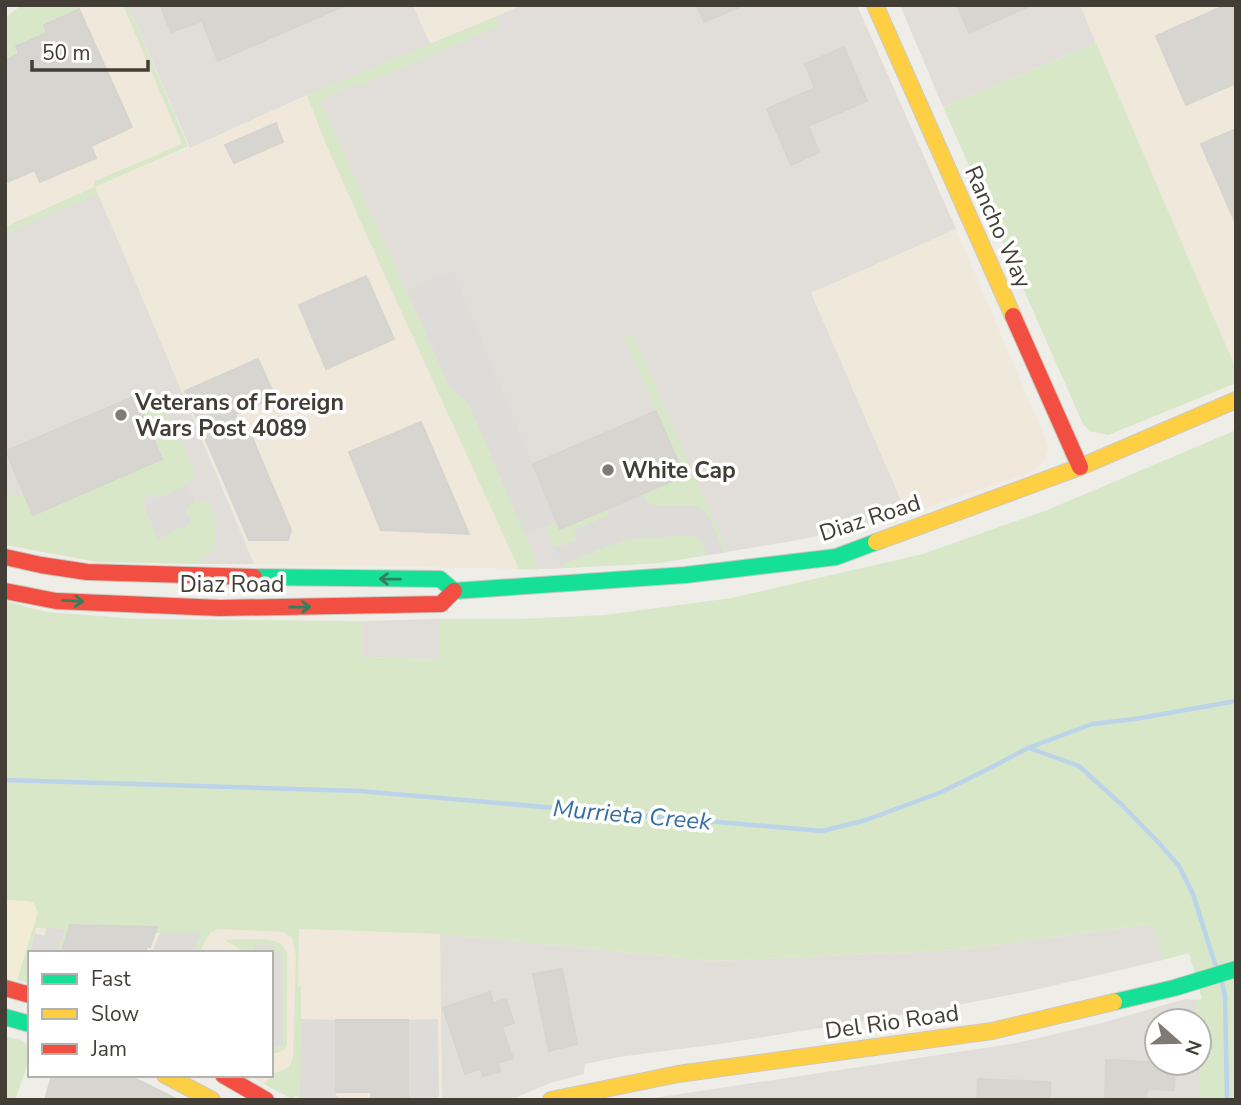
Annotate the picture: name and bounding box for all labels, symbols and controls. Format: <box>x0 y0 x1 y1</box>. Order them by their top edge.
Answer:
scale bar <box>32 28 147 72</box>
text: 50 m <box>42 39 91 67</box>
street label: Rancho Way <box>957 161 1039 293</box>
place label: Veterans of Foreign Wars Post 4089 <box>134 387 344 444</box>
marker: Veterans of Foreign Wars Post 4089 <box>113 407 129 423</box>
place label: White Cap <box>622 455 736 486</box>
marker: White Cap <box>600 462 616 478</box>
street label: Diaz Road <box>815 487 925 549</box>
street label: Diaz Road <box>180 569 284 600</box>
one-way arrow <box>379 572 402 586</box>
one-way arrow <box>61 595 84 608</box>
one-way arrow <box>288 600 311 614</box>
water label: Murrieta Creek <box>551 792 714 838</box>
legend <box>28 951 273 1077</box>
text: Fast <box>91 965 131 993</box>
street label: Del Rio Road <box>823 997 961 1047</box>
text: Slow <box>91 1000 140 1028</box>
north arrow <box>1143 1007 1213 1077</box>
text: Jam <box>90 1035 127 1063</box>
text: N <box>1178 1036 1208 1059</box>

